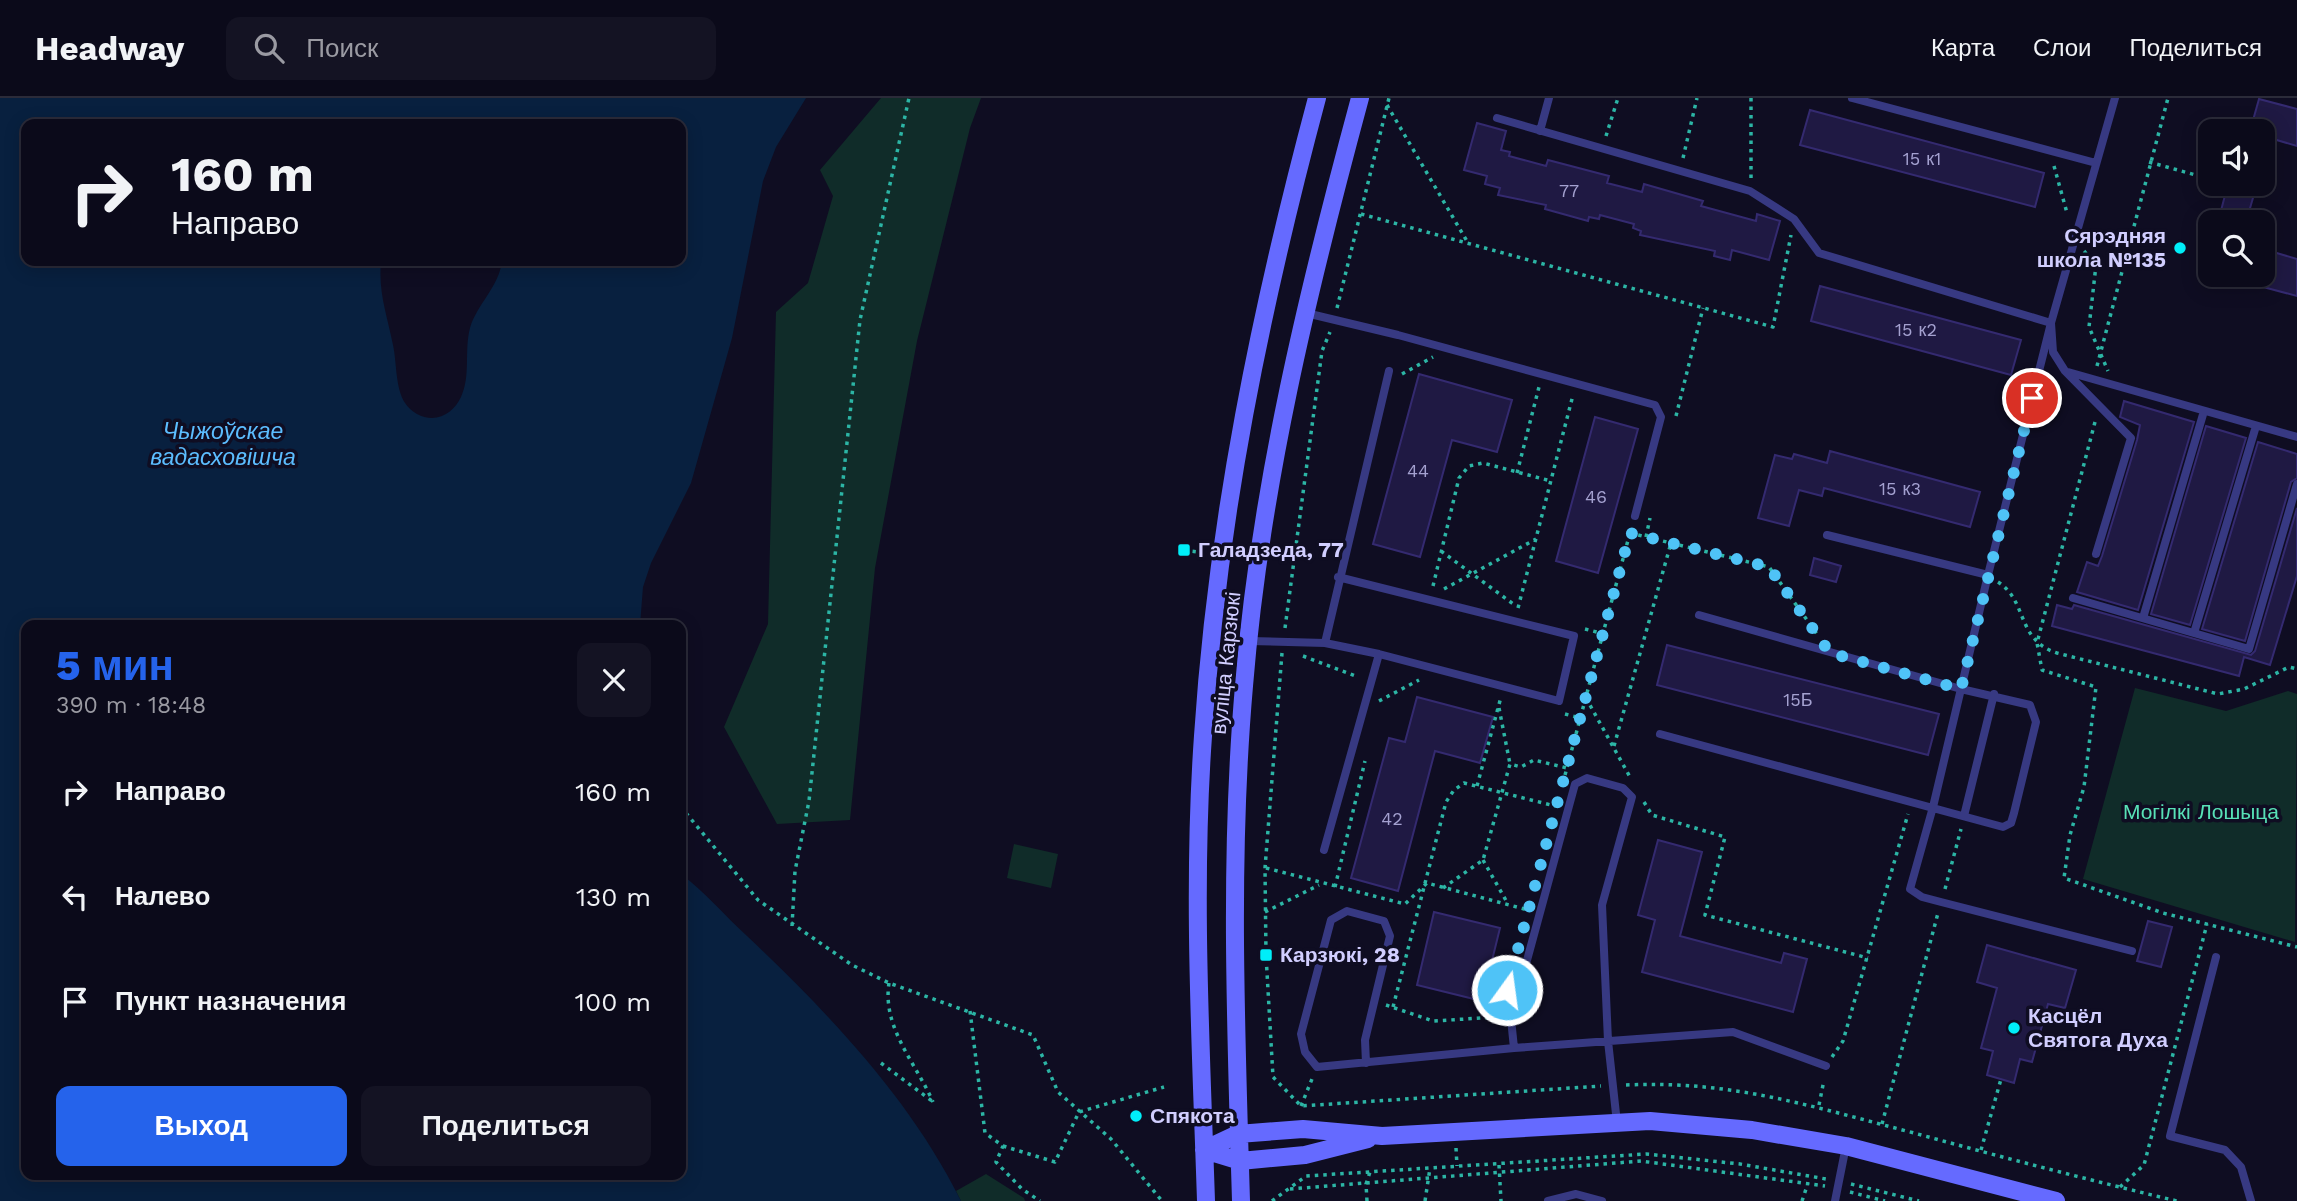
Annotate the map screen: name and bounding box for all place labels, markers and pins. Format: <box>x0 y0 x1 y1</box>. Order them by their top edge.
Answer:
place label: Сярэдняя школа №135 <box>2037 223 2166 272</box>
marker: Сярэдняя школа №135 <box>2172 240 2188 256</box>
pin <box>2002 368 2062 428</box>
place label: Галадзеда, 77 <box>1198 537 1344 562</box>
marker: Галадзеда, 77 <box>1176 542 1192 558</box>
place label: Карзюкі, 28 <box>1280 942 1400 967</box>
marker: Карзюкі, 28 <box>1258 947 1274 963</box>
place label: Касцёл Святога Духа <box>2028 1003 2168 1052</box>
marker: Касцёл Святога Духа <box>2006 1020 2022 1036</box>
place label: Спякота <box>1150 1103 1235 1128</box>
marker: Спякота <box>1128 1108 1144 1124</box>

